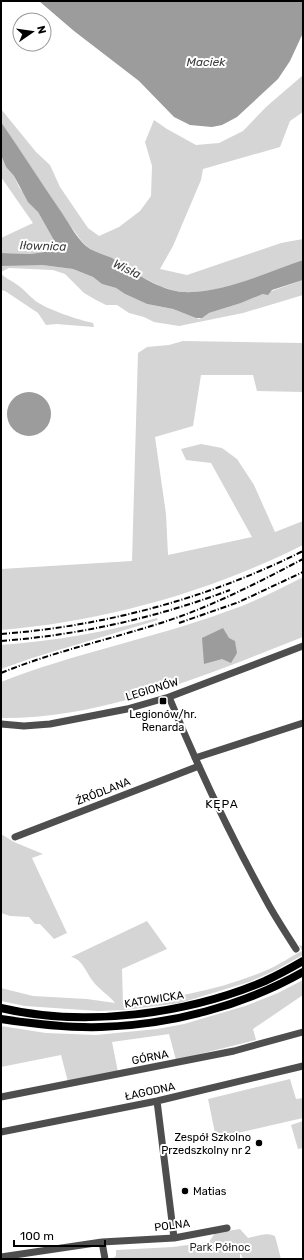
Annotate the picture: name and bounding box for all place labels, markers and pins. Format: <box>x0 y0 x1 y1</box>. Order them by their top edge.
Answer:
marker: Legionów/hr. Renarda <box>158 696 168 706</box>
place label: Legionów/hr. Renarda <box>129 708 197 734</box>
place label: Zespół Szkolno Przedszkolny nr 2 <box>161 1131 251 1157</box>
marker: Zespół Szkolno Przedszkolny nr 2 <box>254 1138 264 1148</box>
place label: Matias <box>193 1185 227 1198</box>
marker: Matias <box>180 1186 190 1196</box>

